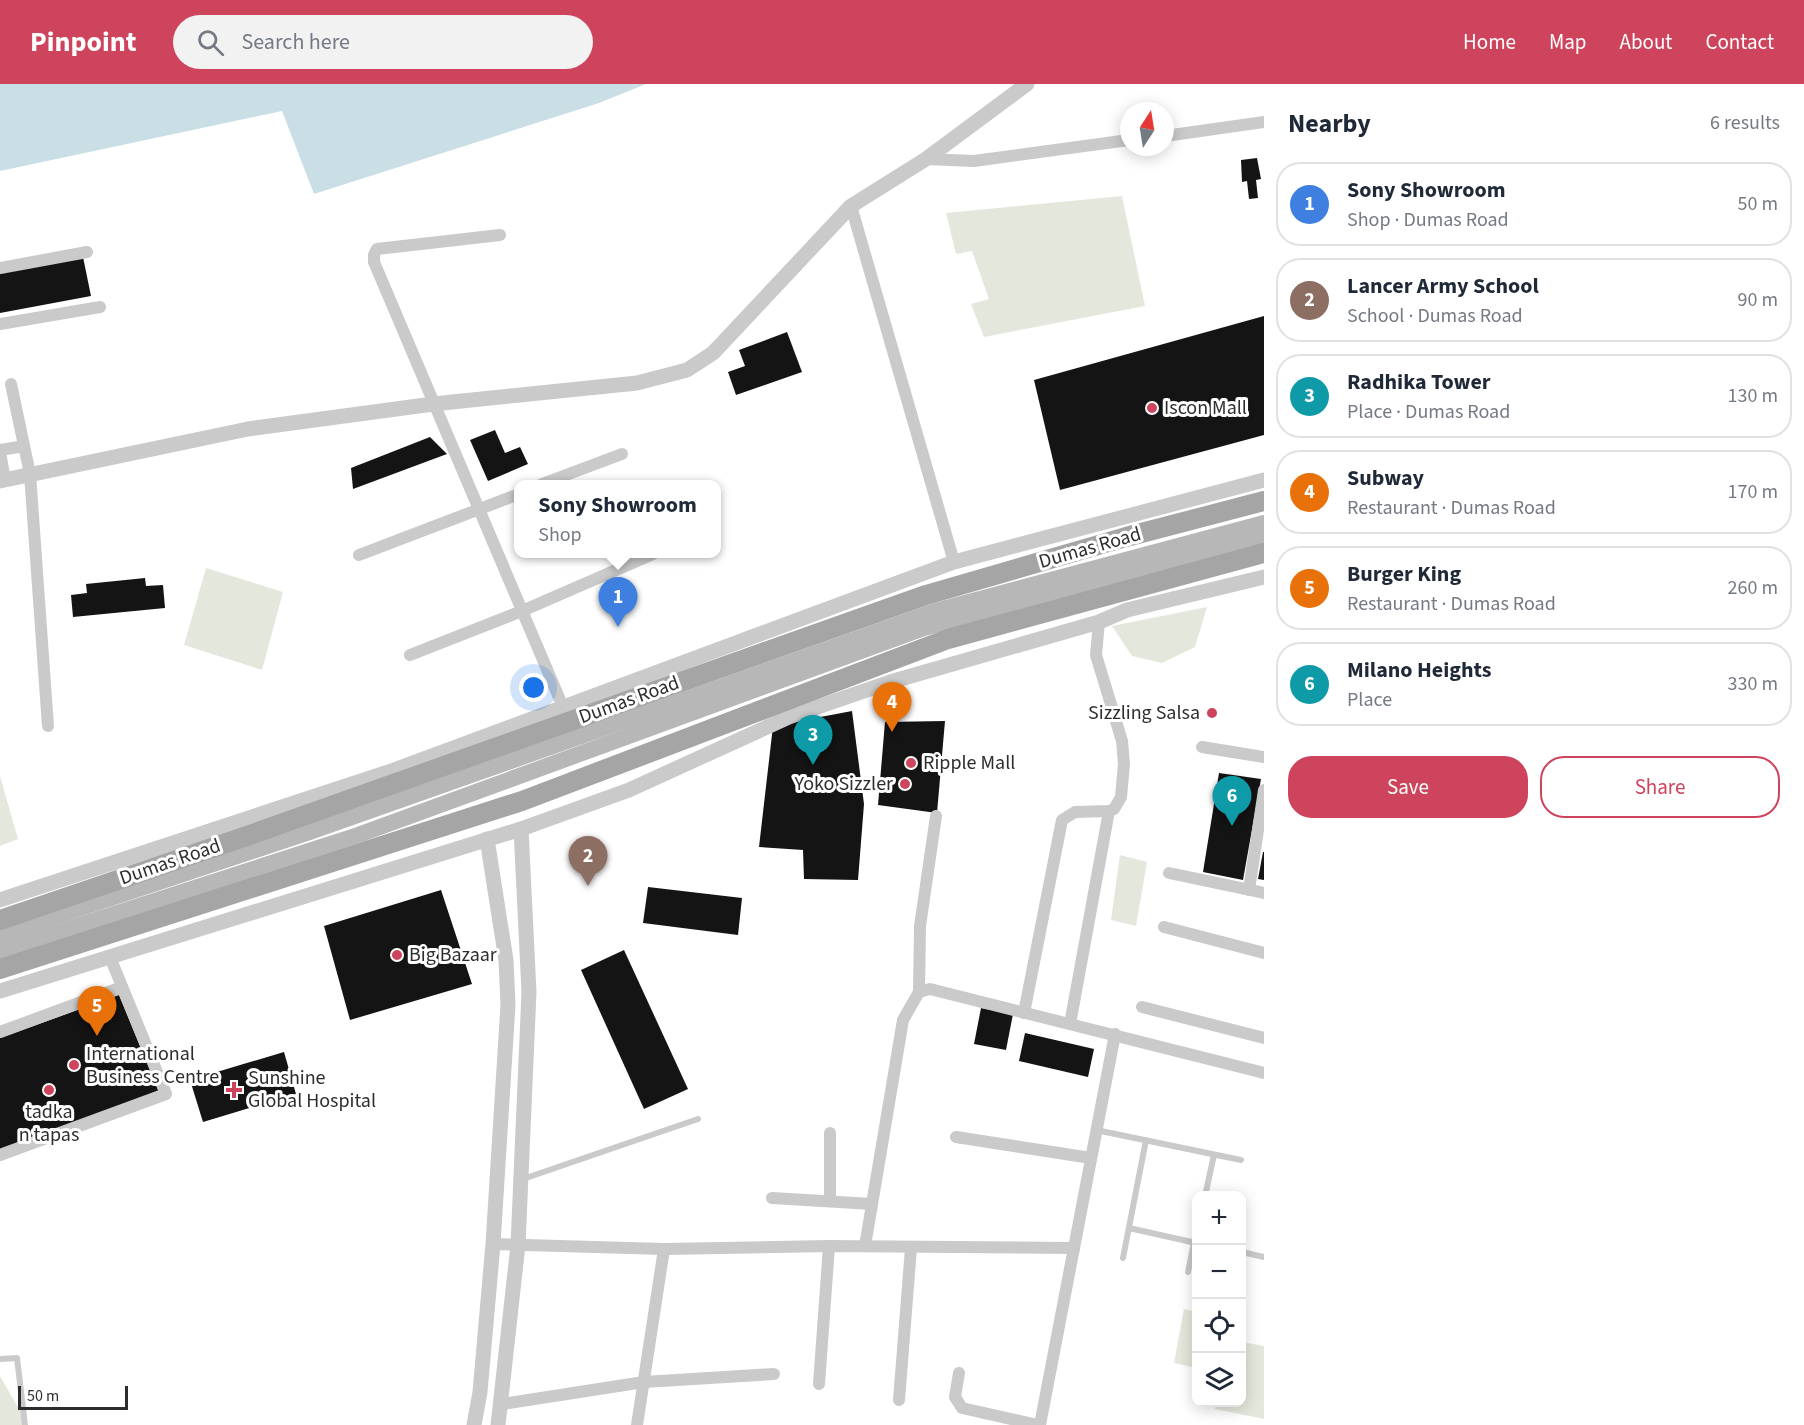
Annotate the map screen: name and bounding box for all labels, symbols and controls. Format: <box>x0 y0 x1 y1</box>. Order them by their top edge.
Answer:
search box <box>173 15 593 69</box>
text: Pinpoint <box>30 22 137 62</box>
icon: search <box>194 26 227 59</box>
text: Search here <box>242 26 350 58</box>
text: Home <box>1463 27 1516 57</box>
text: Map <box>1549 27 1587 57</box>
text: About <box>1620 27 1672 57</box>
text: Contact <box>1705 27 1774 57</box>
north arrow <box>1120 102 1174 156</box>
text: Nearby <box>1288 105 1371 142</box>
text: 6 results <box>1710 109 1780 137</box>
text: Sony Showroom <box>1347 174 1506 206</box>
text: 1 <box>1304 190 1315 218</box>
text: 50 m <box>1738 190 1778 218</box>
text: Shop · Dumas Road <box>1347 206 1509 234</box>
text: Lancer Army School <box>1347 270 1539 302</box>
text: 2 <box>1304 286 1315 314</box>
text: 90 m <box>1738 286 1778 314</box>
text: School · Dumas Road <box>1347 302 1523 330</box>
text: Radhika Tower <box>1347 366 1491 398</box>
text: 3 <box>1304 382 1315 410</box>
text: 130 m <box>1728 382 1778 410</box>
place label: Iscon Mall <box>1164 394 1247 422</box>
text: Place · Dumas Road <box>1347 398 1510 426</box>
marker: Iscon Mall <box>1145 401 1159 415</box>
text: Subway <box>1347 462 1424 494</box>
text: 4 <box>1304 478 1315 506</box>
text: 170 m <box>1728 478 1778 506</box>
popup <box>514 480 721 558</box>
text: Sony Showroom <box>538 489 697 521</box>
text: Restaurant · Dumas Road <box>1347 494 1556 522</box>
street label: Dumas Road <box>1036 520 1144 576</box>
text: Shop <box>538 521 582 549</box>
text: Burger King <box>1347 558 1461 590</box>
text: 5 <box>1304 574 1315 602</box>
text: 260 m <box>1728 574 1778 602</box>
pin: 1 <box>598 578 638 627</box>
text: Restaurant · Dumas Road <box>1347 590 1556 618</box>
text: Milano Heights <box>1347 654 1491 686</box>
street label: Dumas Road <box>575 669 683 731</box>
text: 6 <box>1304 670 1315 698</box>
text: 330 m <box>1728 670 1778 698</box>
your location <box>519 673 548 702</box>
pin: 4 <box>872 682 912 732</box>
text: Place <box>1347 686 1392 714</box>
place label: Sizzling Salsa <box>1088 699 1200 727</box>
marker: Sizzling Salsa <box>1205 706 1219 720</box>
pin: 3 <box>794 716 832 765</box>
place label: Ripple Mall <box>923 749 1015 777</box>
marker: Ripple Mall <box>904 756 918 770</box>
button: Save <box>1288 756 1528 818</box>
button: Share <box>1540 756 1780 818</box>
place label: Yoko Sizzler <box>794 770 893 798</box>
pin: 6 <box>1212 776 1252 826</box>
marker: Yoko Sizzler <box>898 777 912 791</box>
street label: Dumas Road <box>116 832 224 892</box>
pin: 2 <box>568 836 608 886</box>
place label: Big Bazaar <box>409 941 497 969</box>
marker: Big Bazaar <box>390 948 404 962</box>
pin: 5 <box>78 986 116 1036</box>
place label: International Business Centre <box>86 1040 219 1091</box>
marker: International Business Centre <box>67 1058 81 1072</box>
place label: Sunshine Global Hospital <box>248 1064 376 1115</box>
marker: Sunshine Global Hospital <box>225 1081 243 1099</box>
marker: tadka n tapas <box>42 1083 56 1097</box>
place label: tadka n tapas <box>19 1098 79 1149</box>
map controls <box>1192 1191 1246 1407</box>
button: + <box>1192 1191 1246 1245</box>
button: − <box>1192 1245 1246 1299</box>
button: locate <box>1192 1299 1246 1353</box>
button: layers <box>1192 1353 1246 1407</box>
scale bar <box>18 1383 128 1410</box>
text: 50 m <box>27 1385 59 1407</box>

